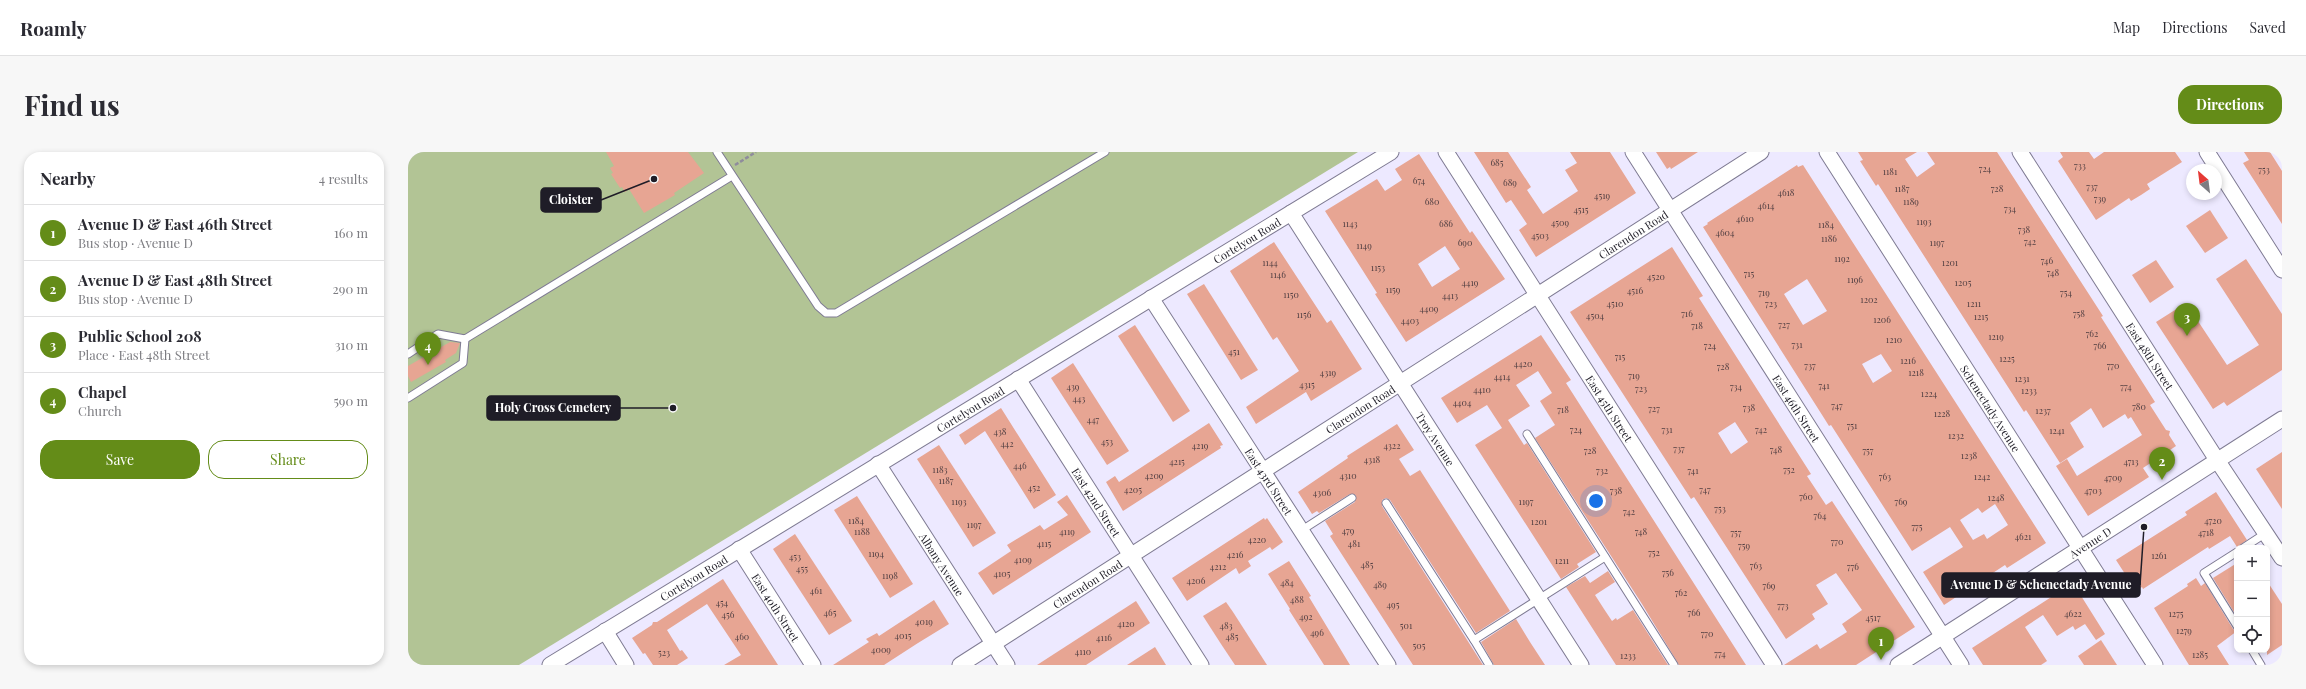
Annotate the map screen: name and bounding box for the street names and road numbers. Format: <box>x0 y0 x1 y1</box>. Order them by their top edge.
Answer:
street label: Clarendon Road <box>1595 206 1671 262</box>
street label: Cortelyou Road <box>1210 213 1284 266</box>
street label: East 48th Street <box>2123 319 2178 393</box>
street label: Schenectady Avenue <box>1957 362 2024 455</box>
street label: East 45th Street <box>1583 372 1637 444</box>
street label: East 46th Street <box>1770 372 1824 445</box>
street label: Clarendon Road <box>1322 381 1398 437</box>
street label: Cortelyou Road <box>933 382 1007 435</box>
street label: Troy Avenue <box>1413 409 1459 469</box>
street label: East 43rd Street <box>1242 445 1297 518</box>
street label: East 42nd Street <box>1069 465 1124 540</box>
street label: Avenue D <box>2065 523 2114 562</box>
street label: Albany Avenue <box>916 529 968 599</box>
street label: Cortelyou Road <box>657 551 731 604</box>
street label: Clarendon Road <box>1049 555 1125 611</box>
street label: East 40th Street <box>749 570 803 644</box>

